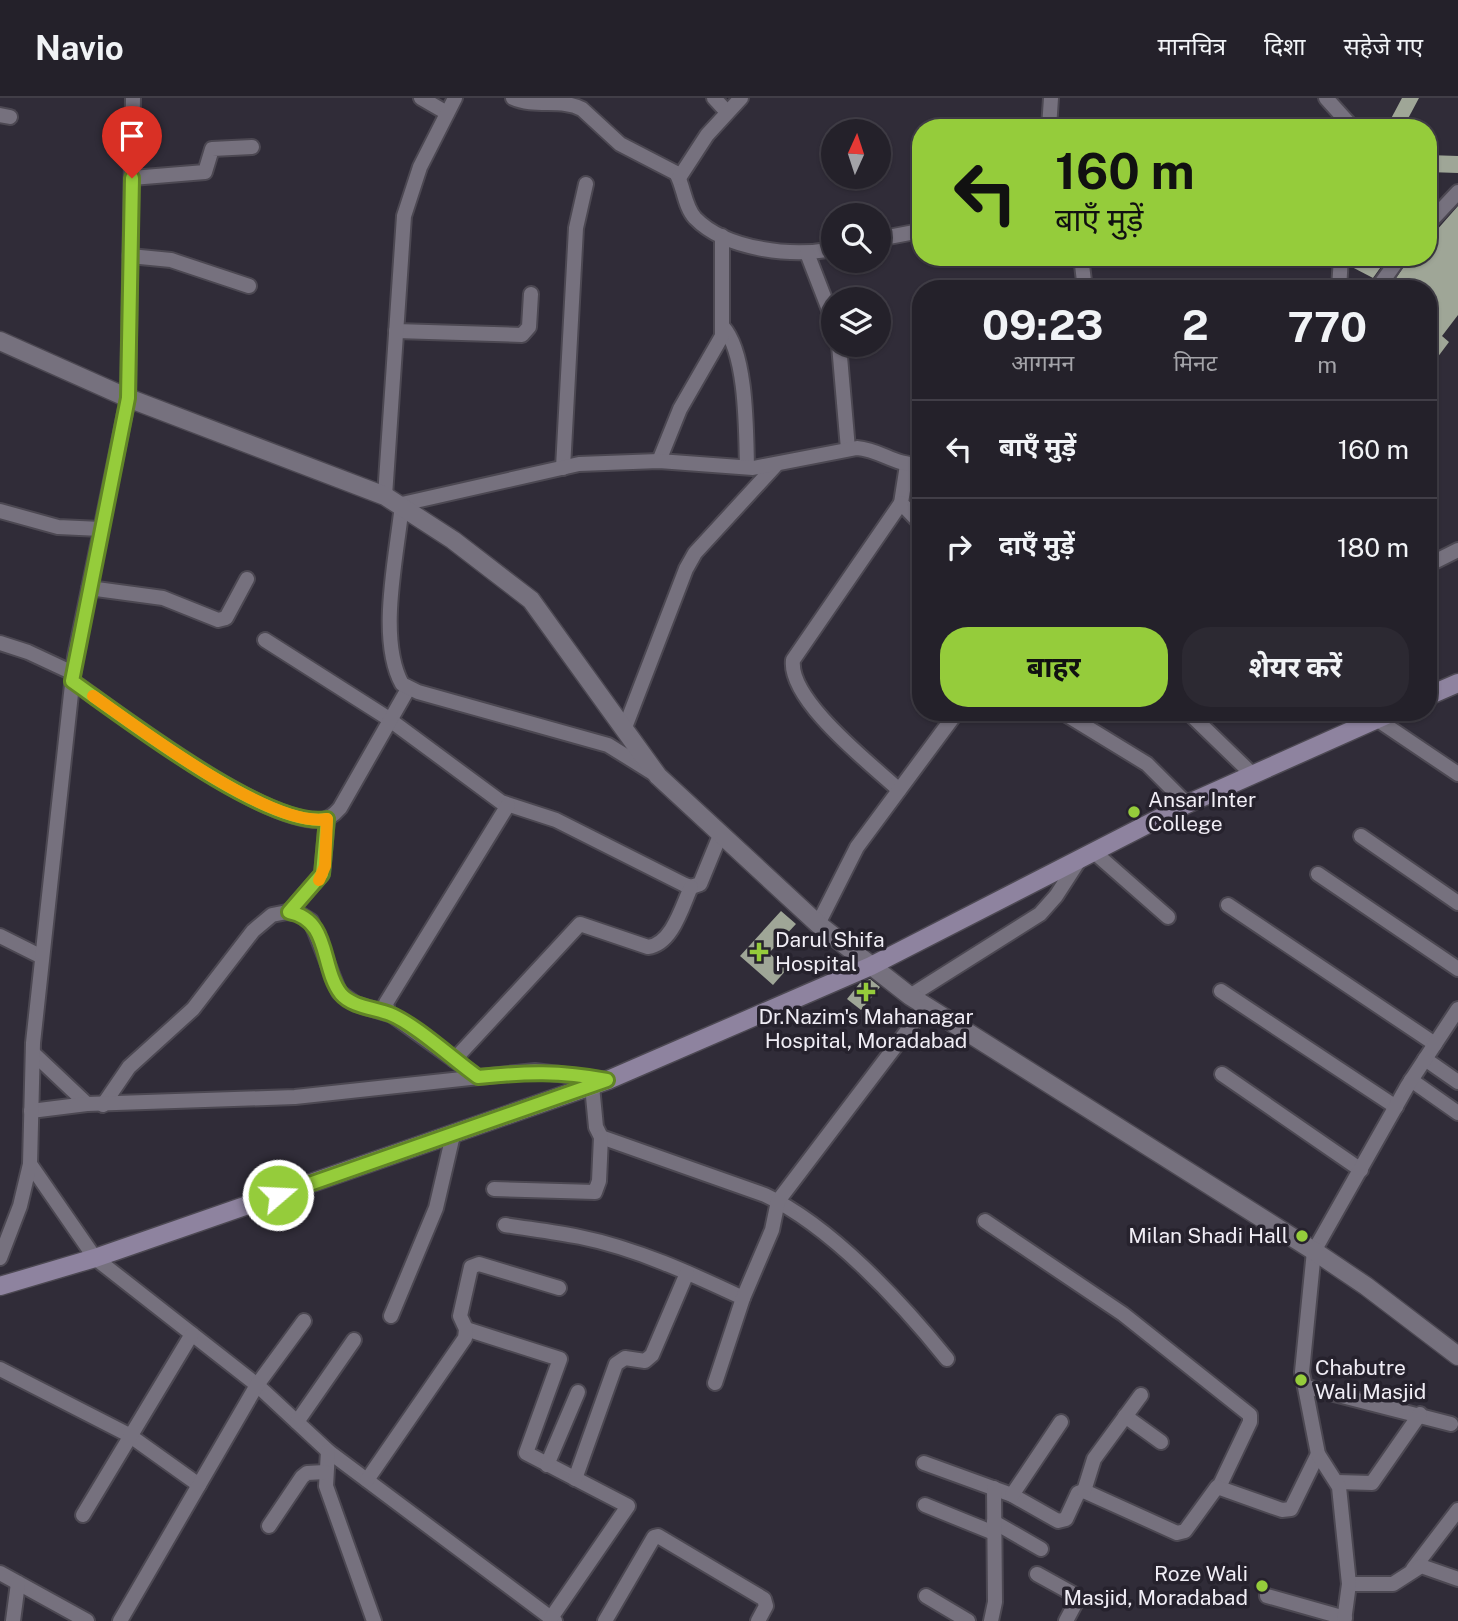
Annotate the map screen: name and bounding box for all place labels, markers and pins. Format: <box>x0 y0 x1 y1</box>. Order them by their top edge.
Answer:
pin <box>102 106 162 178</box>
place label: Ansar Inter College <box>1148 787 1256 836</box>
marker: Ansar Inter College <box>1126 804 1142 820</box>
place label: Darul Shifa Hospital <box>775 927 885 976</box>
marker: Darul Shifa Hospital <box>749 942 769 962</box>
marker: Dr.Nazim's Mahanagar Hospital, Moradabad <box>856 982 876 1002</box>
place label: Dr.Nazim's Mahanagar Hospital, Moradabad <box>758 1004 974 1053</box>
place label: Milan Shadi Hall <box>1128 1223 1288 1248</box>
marker: Milan Shadi Hall <box>1294 1228 1310 1244</box>
place label: Chabutre Wali Masjid <box>1315 1355 1426 1404</box>
marker: Chabutre Wali Masjid <box>1293 1372 1309 1388</box>
place label: Roze Wali Masjid, Moradabad <box>1063 1561 1248 1610</box>
marker: Roze Wali Masjid, Moradabad <box>1254 1578 1270 1594</box>

